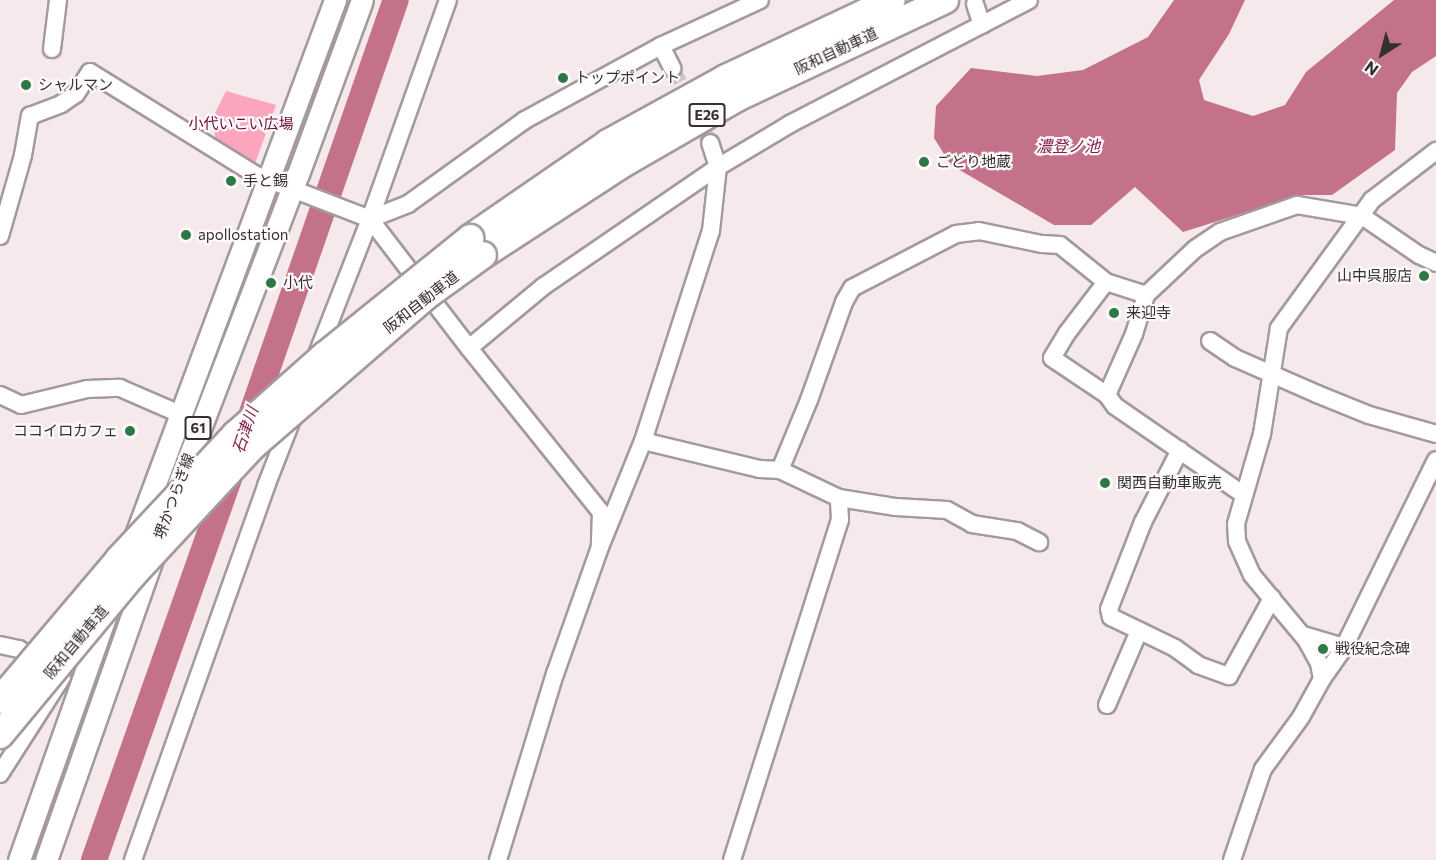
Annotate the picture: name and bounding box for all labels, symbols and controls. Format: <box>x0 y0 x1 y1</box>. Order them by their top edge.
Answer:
street label: 阪和自動車道 <box>791 24 881 78</box>
north arrow <box>1352 24 1412 84</box>
text: N <box>1361 58 1382 80</box>
place label: トップポイント <box>575 69 680 87</box>
marker: トップポイント <box>556 71 570 85</box>
place label: シャルマン <box>38 76 113 94</box>
marker: シャルマン <box>19 78 33 92</box>
road number: E26 <box>688 104 726 126</box>
park label: 小代いこい広場 <box>189 115 293 133</box>
water label: 濃登ノ池 <box>1036 136 1100 156</box>
place label: ごどり地蔵 <box>936 153 1011 171</box>
marker: ごどり地蔵 <box>917 155 931 169</box>
place label: 手と錫 <box>243 172 288 190</box>
marker: 手と錫 <box>224 174 238 188</box>
place label: apollostation <box>198 226 288 244</box>
marker: apollostation <box>179 228 193 242</box>
street label: 阪和自動車道 <box>380 267 462 337</box>
place label: 山中呉服店 <box>1337 267 1412 285</box>
marker: 山中呉服店 <box>1417 269 1431 283</box>
place label: 小代 <box>283 274 313 292</box>
marker: 小代 <box>264 276 278 290</box>
place label: 来迎寺 <box>1126 304 1171 322</box>
marker: 来迎寺 <box>1107 306 1121 320</box>
water label: 石津川 <box>228 404 262 456</box>
road number: 61 <box>184 417 212 439</box>
place label: ココイロカフェ <box>13 422 118 440</box>
marker: ココイロカフェ <box>123 424 137 438</box>
street label: 堺かつらぎ線 <box>150 451 198 541</box>
place label: 関西自動車販売 <box>1117 474 1222 492</box>
marker: 関西自動車販売 <box>1098 476 1112 490</box>
street label: 阪和自動車道 <box>40 602 112 682</box>
place label: 戦役紀念碑 <box>1335 640 1410 658</box>
marker: 戦役紀念碑 <box>1316 642 1330 656</box>

